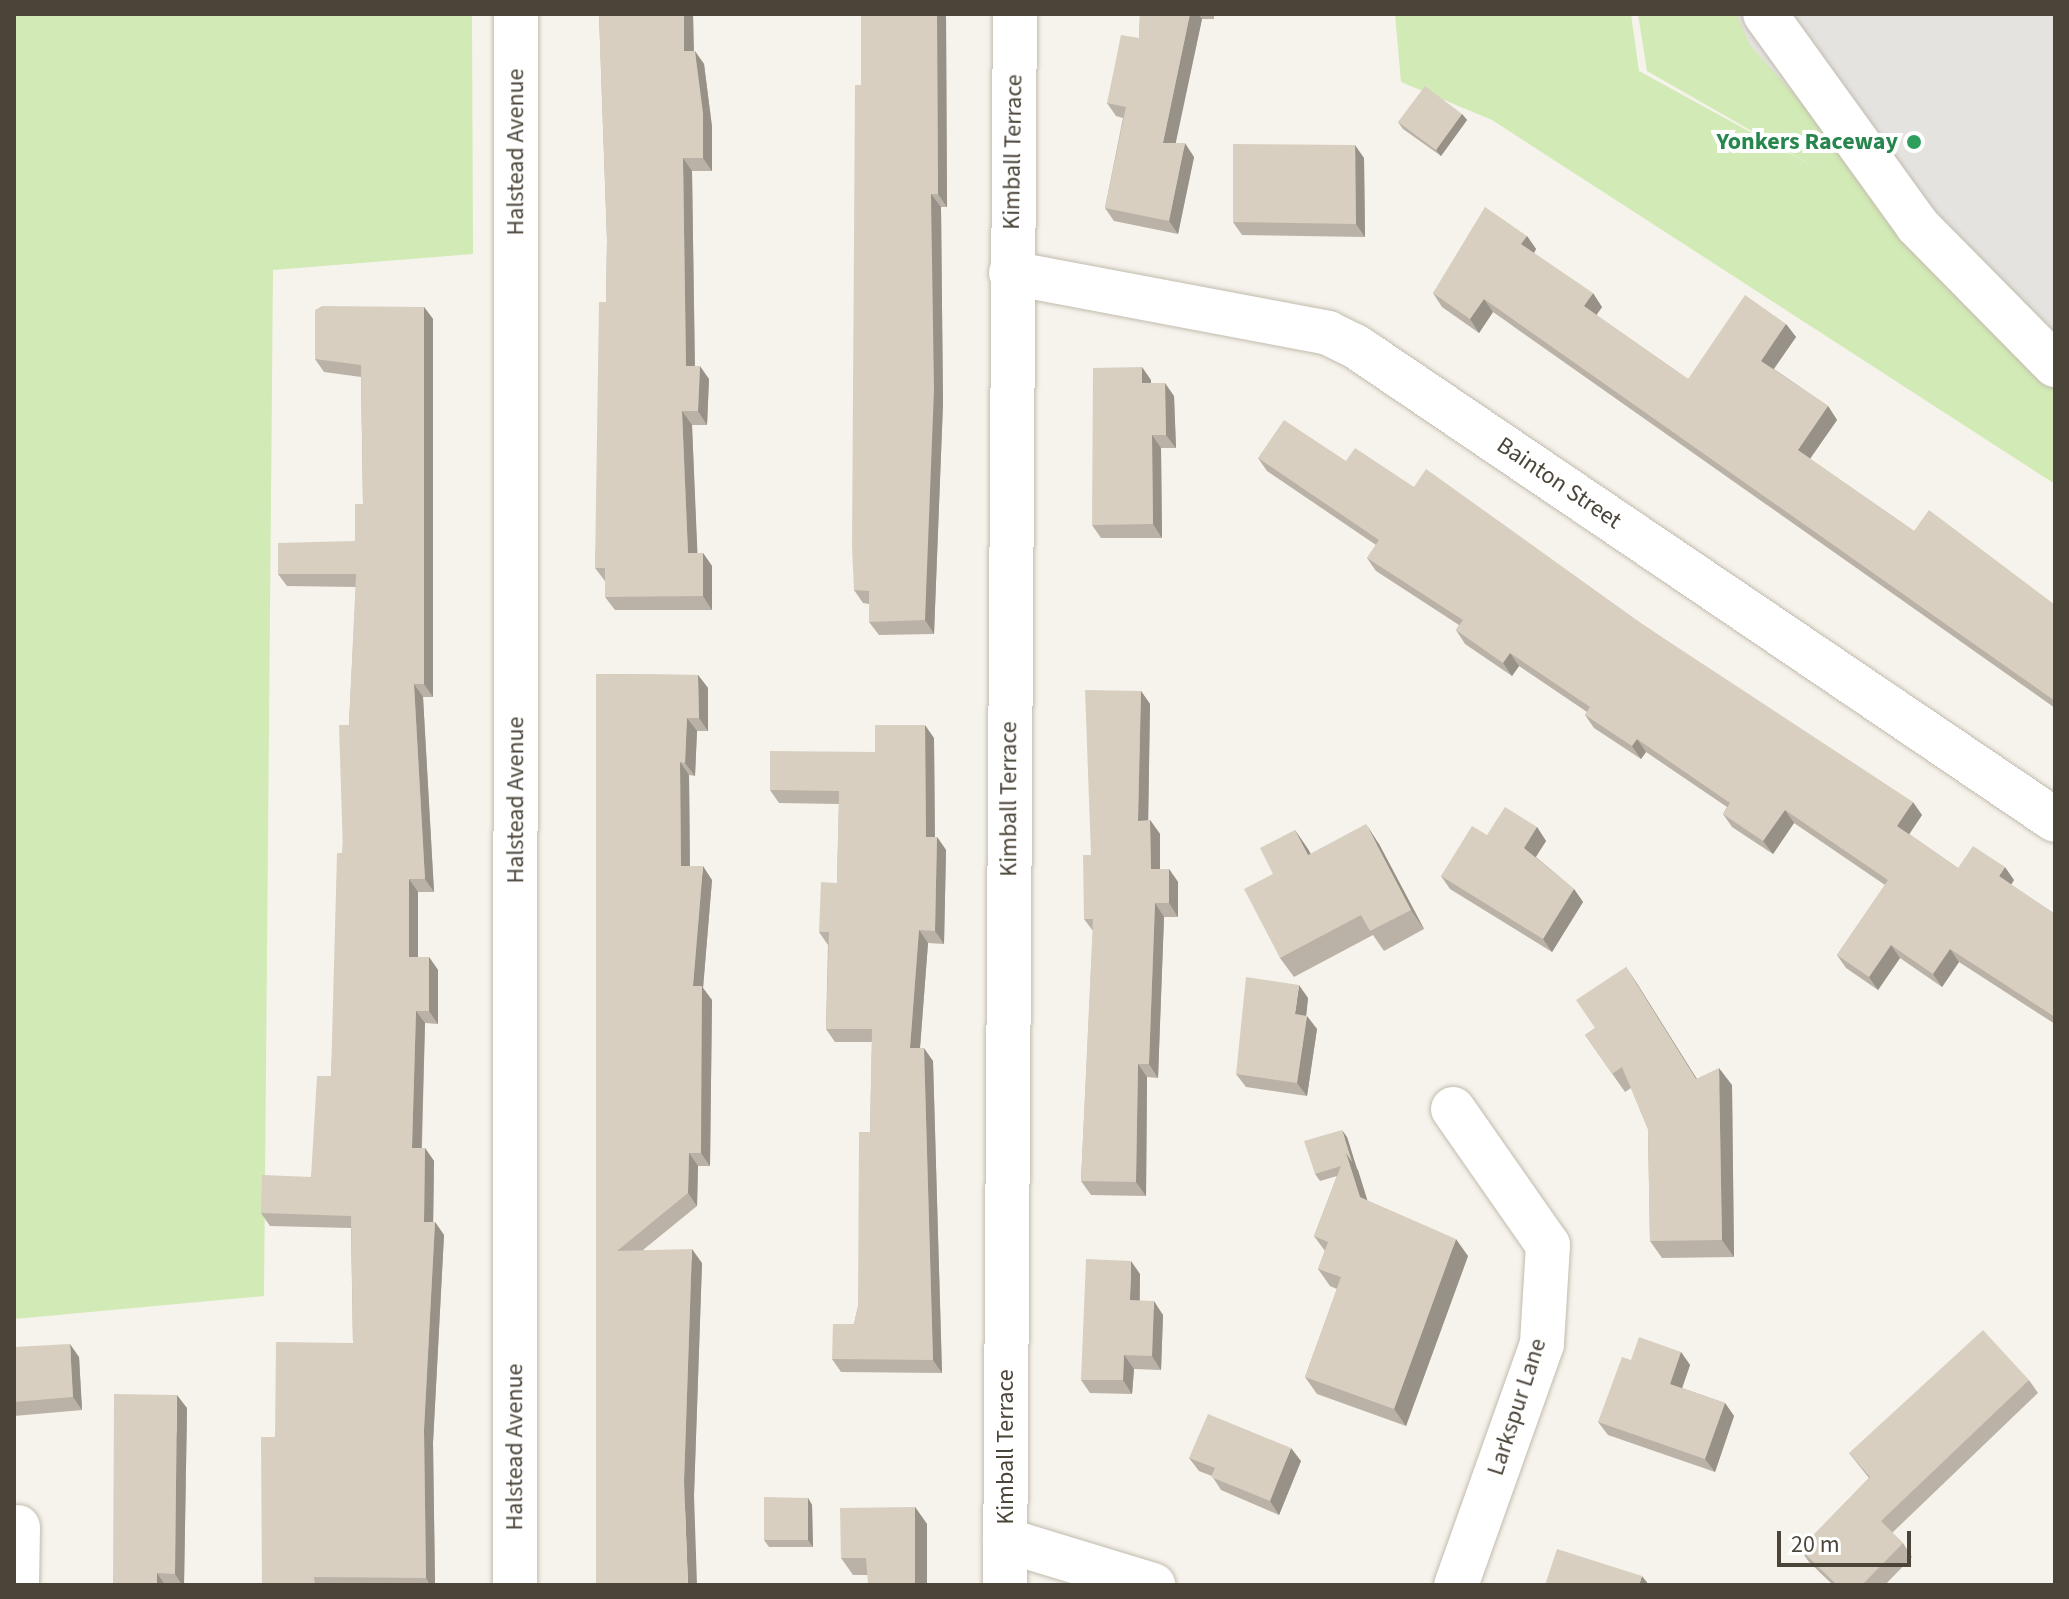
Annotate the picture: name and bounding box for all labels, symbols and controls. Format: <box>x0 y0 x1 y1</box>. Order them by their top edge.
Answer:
street label: Halstead Avenue <box>502 69 530 235</box>
street label: Kimball Terrace <box>997 74 1029 230</box>
place label: Yonkers Raceway <box>1716 128 1898 156</box>
marker: Yonkers Raceway <box>1905 133 1923 151</box>
street label: Bainton Street <box>1491 431 1627 535</box>
street label: Halstead Avenue <box>502 717 530 883</box>
street label: Kimball Terrace <box>995 721 1023 877</box>
street label: Larkspur Lane <box>1481 1335 1553 1479</box>
street label: Halstead Avenue <box>501 1364 529 1530</box>
street label: Kimball Terrace <box>992 1369 1020 1525</box>
scale bar <box>1781 1515 1915 1565</box>
text: 20 m <box>1791 1527 1840 1562</box>

